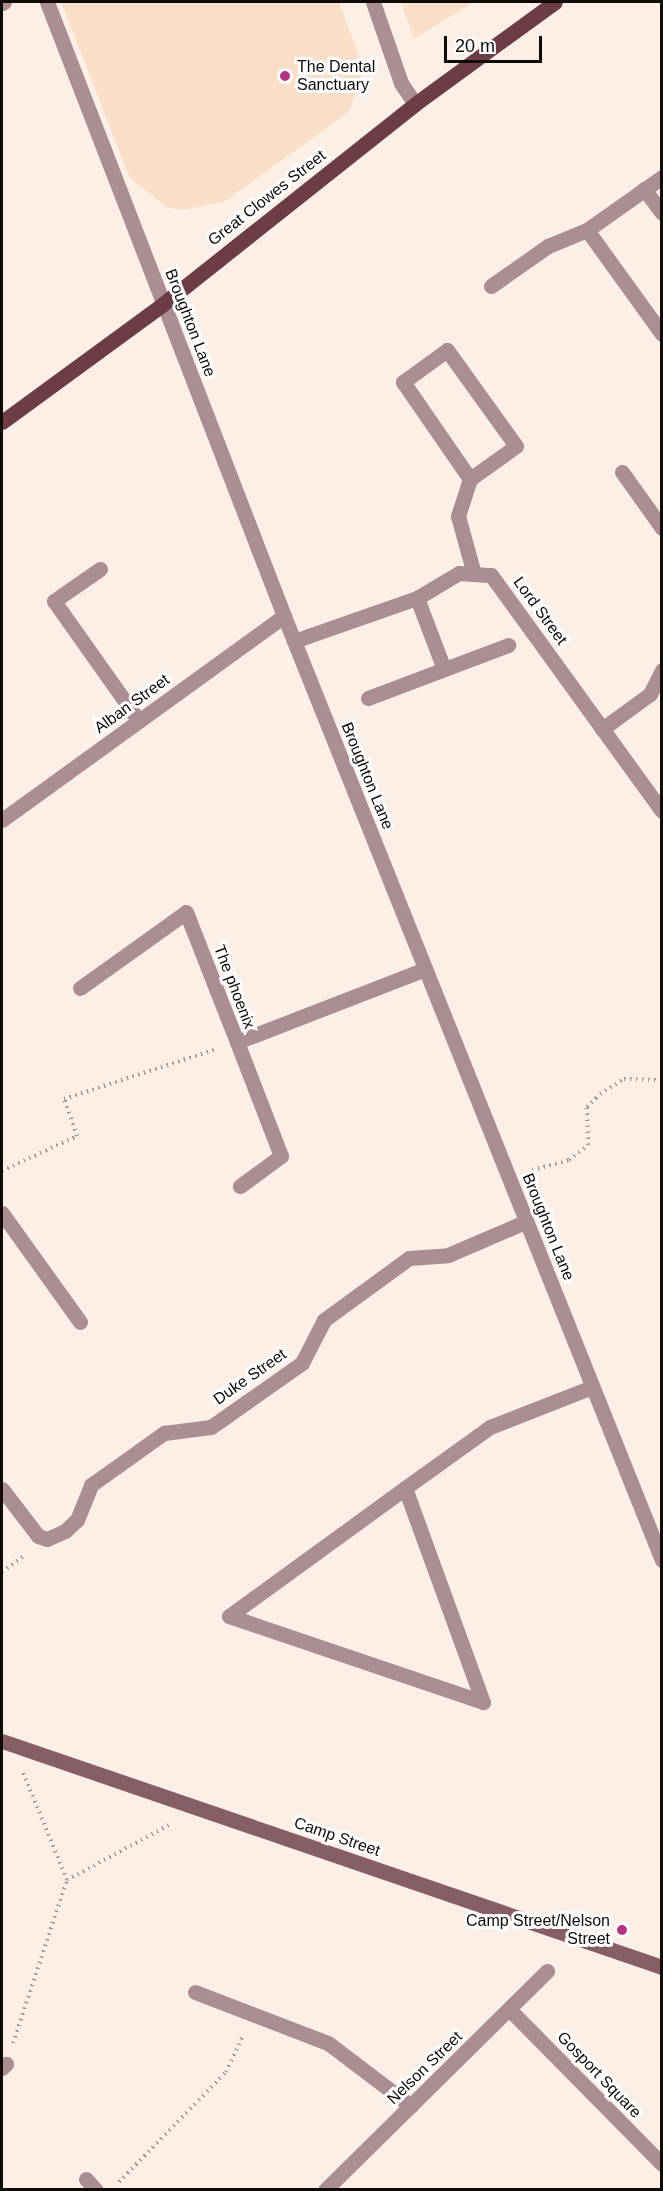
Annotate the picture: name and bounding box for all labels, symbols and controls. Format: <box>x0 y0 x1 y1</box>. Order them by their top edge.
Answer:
scale bar <box>447 24 544 62</box>
text: 20 m <box>455 36 495 56</box>
place label: The Dental Sanctuary <box>297 57 375 95</box>
marker: The Dental Sanctuary <box>278 69 292 83</box>
street label: Great Clowes Street <box>204 146 330 250</box>
street label: Broughton Lane <box>161 266 219 380</box>
street label: Lord Street <box>509 573 571 649</box>
street label: Alban Street <box>91 670 173 738</box>
street label: Broughton Lane <box>337 720 397 832</box>
street label: The phoenix <box>209 942 259 1032</box>
street label: Broughton Lane <box>518 1171 578 1283</box>
street label: Duke Street <box>210 1345 290 1409</box>
street label: Camp Street <box>291 1813 383 1861</box>
place label: Camp Street/Nelson Street <box>466 1911 610 1949</box>
marker: Camp Street/Nelson Street <box>615 1923 629 1937</box>
street label: Nelson Street <box>383 2027 467 2109</box>
street label: Gosport Square <box>553 2028 645 2122</box>

